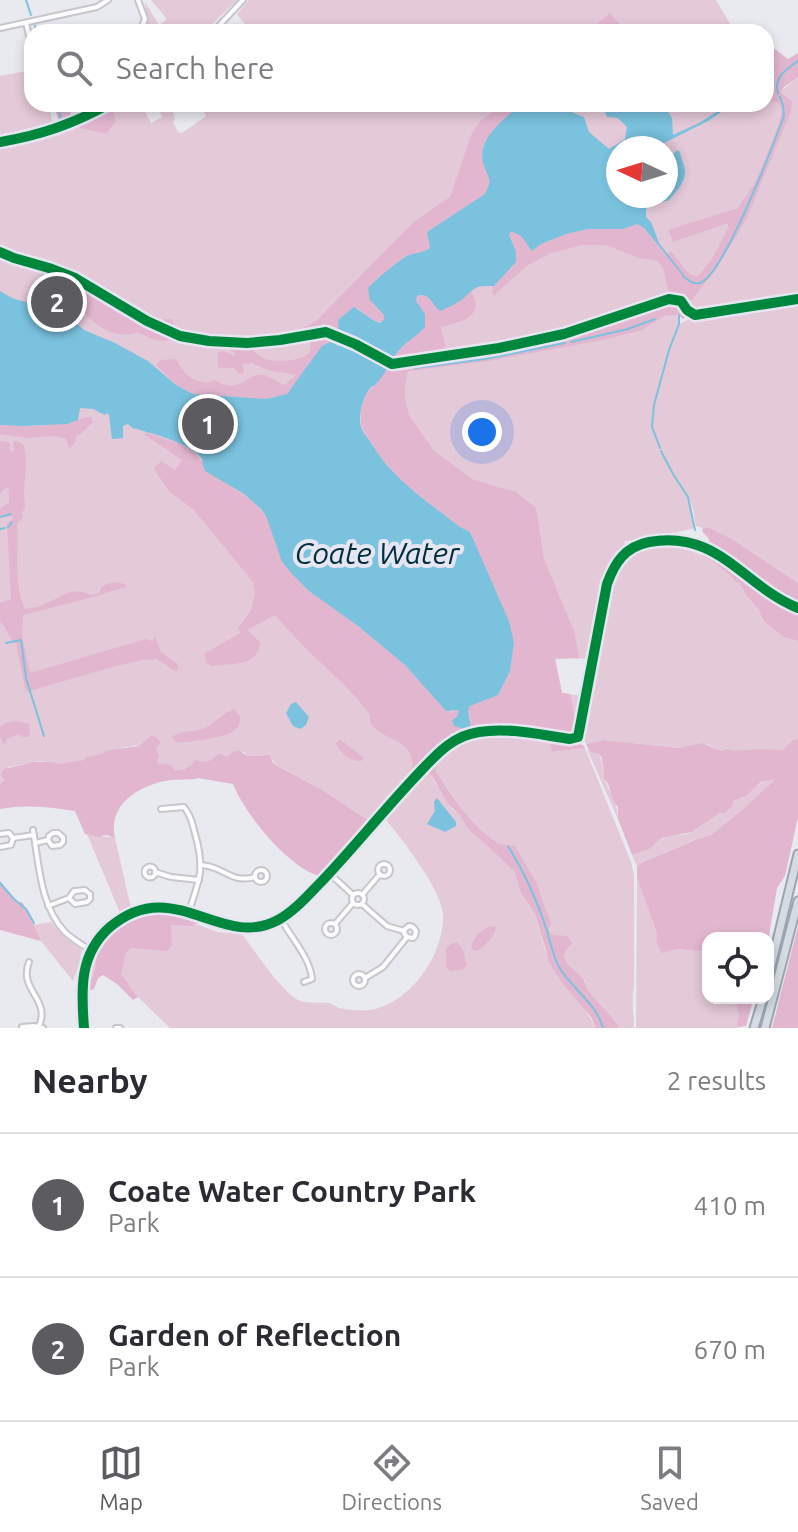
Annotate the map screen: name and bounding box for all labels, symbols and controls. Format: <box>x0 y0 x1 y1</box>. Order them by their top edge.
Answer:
search box <box>24 24 774 112</box>
icon: search <box>52 46 96 90</box>
text: Search here <box>116 51 275 85</box>
north arrow <box>606 136 678 208</box>
pin: 2 <box>31 272 83 332</box>
pin: 1 <box>182 394 234 454</box>
your location <box>462 412 502 452</box>
water label: Coate Water <box>295 536 461 570</box>
map controls <box>702 932 774 1004</box>
button: locate <box>702 932 774 1004</box>
text: Nearby <box>32 1061 147 1099</box>
text: 2 results <box>667 1066 766 1095</box>
text: Coate Water Country Park <box>108 1174 476 1208</box>
text: 1 <box>51 1191 65 1220</box>
text: 410 m <box>694 1191 766 1220</box>
text: Park <box>108 1208 160 1237</box>
text: Garden of Reflection <box>108 1318 401 1352</box>
text: 2 <box>51 1335 65 1364</box>
text: 670 m <box>694 1335 766 1364</box>
text: Park <box>108 1352 160 1381</box>
tab: Map <box>99 1441 143 1514</box>
tab: Directions <box>341 1441 442 1514</box>
tab: Saved <box>640 1441 699 1514</box>

